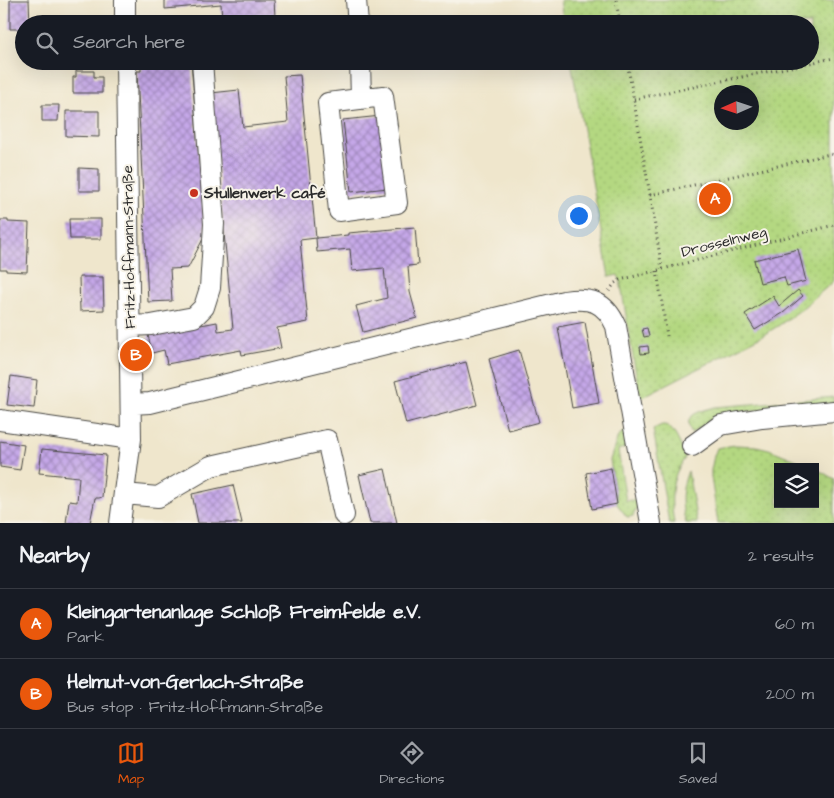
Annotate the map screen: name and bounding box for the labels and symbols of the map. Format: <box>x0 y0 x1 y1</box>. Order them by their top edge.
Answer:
north arrow <box>714 85 759 130</box>
street label: Fritz-Hoffmann-Straße <box>117 165 141 329</box>
pin: A <box>699 180 731 218</box>
place label: Stullenwerk café <box>203 183 326 204</box>
marker: Stullenwerk café <box>188 187 200 199</box>
your location <box>566 203 592 229</box>
street label: Drosselnweg <box>679 221 769 264</box>
pin: B <box>120 336 152 374</box>

